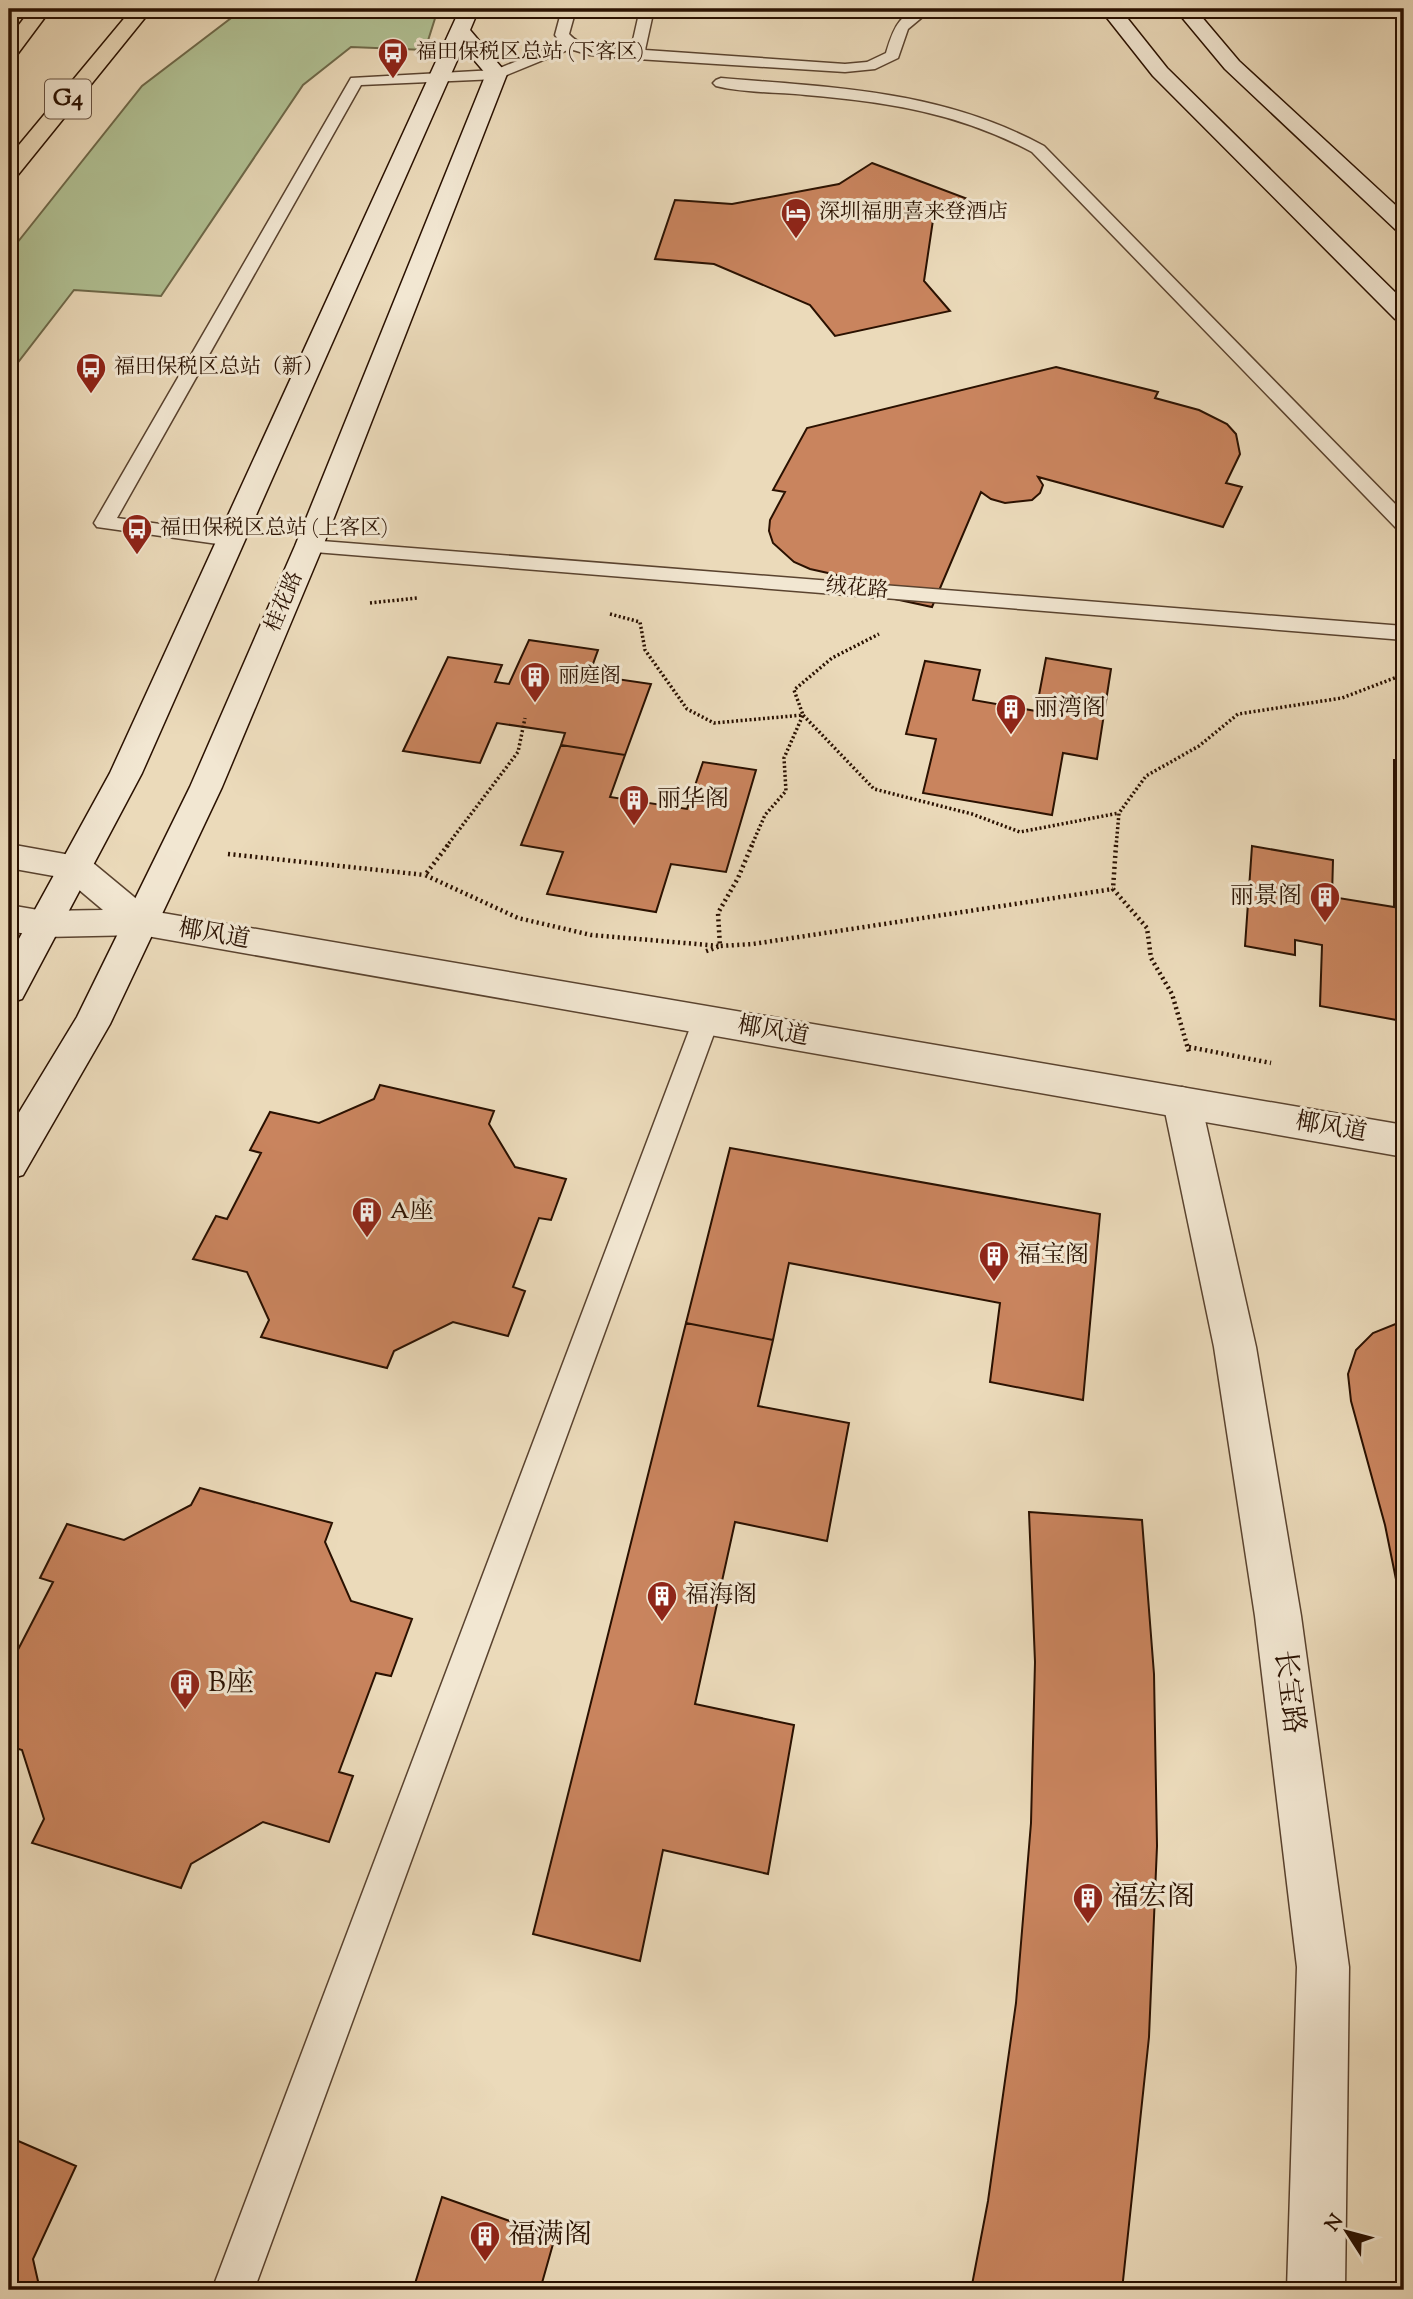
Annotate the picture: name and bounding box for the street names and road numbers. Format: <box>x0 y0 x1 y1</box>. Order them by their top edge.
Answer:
road number: G4 <box>45 80 91 118</box>
street label: 桂花路 <box>259 567 311 637</box>
street label: 绒花路 <box>824 571 890 607</box>
street label: 椰风道 <box>176 912 252 958</box>
street label: 椰风道 <box>735 1009 811 1055</box>
street label: 椰风道 <box>1293 1105 1369 1151</box>
street label: 长宝路 <box>1263 1648 1313 1736</box>

